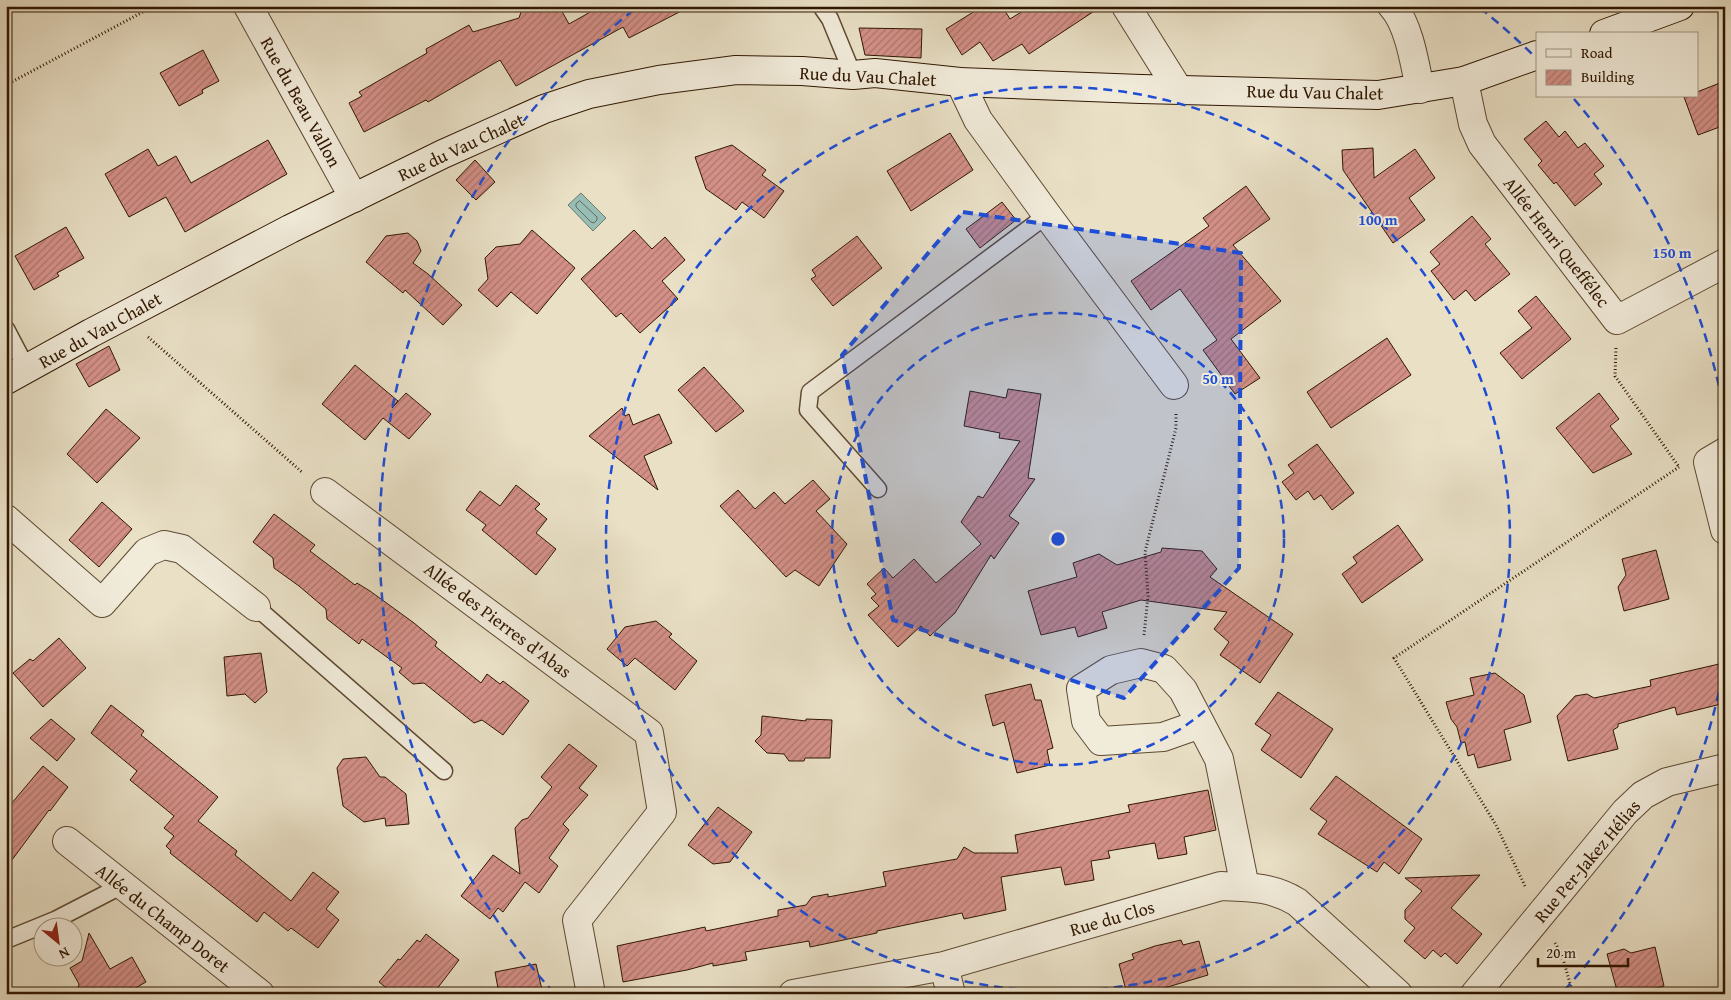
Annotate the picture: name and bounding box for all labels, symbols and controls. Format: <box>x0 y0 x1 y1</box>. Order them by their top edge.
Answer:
street label: Rue du Beau Vallon <box>254 32 348 172</box>
legend <box>1536 32 1698 98</box>
text: Road <box>1581 42 1612 63</box>
street label: Rue du Vau Chalet <box>799 59 938 93</box>
text: Building <box>1581 66 1635 87</box>
street label: Rue du Vau Chalet <box>1246 77 1384 107</box>
street label: Rue du Vau Chalet <box>393 106 529 188</box>
street label: Allée Henri Queffélec <box>1497 171 1617 313</box>
text: 100 m <box>1358 209 1398 230</box>
text: 150 m <box>1652 242 1692 263</box>
street label: Rue du Vau Chalet <box>34 285 167 375</box>
text: 50 m <box>1202 368 1234 389</box>
centre of rings <box>1049 530 1067 548</box>
street label: Allée des Pierres d'Abas <box>419 556 577 684</box>
street label: Rue Per-Jakez Hélias <box>1527 793 1647 929</box>
street label: Allée du Champ Doret <box>90 857 236 980</box>
street label: Rue du Clos <box>1066 893 1158 943</box>
north arrow <box>32 918 82 968</box>
scale bar <box>1538 935 1628 967</box>
text: N <box>55 942 73 965</box>
text: 20 m <box>1546 942 1577 963</box>

